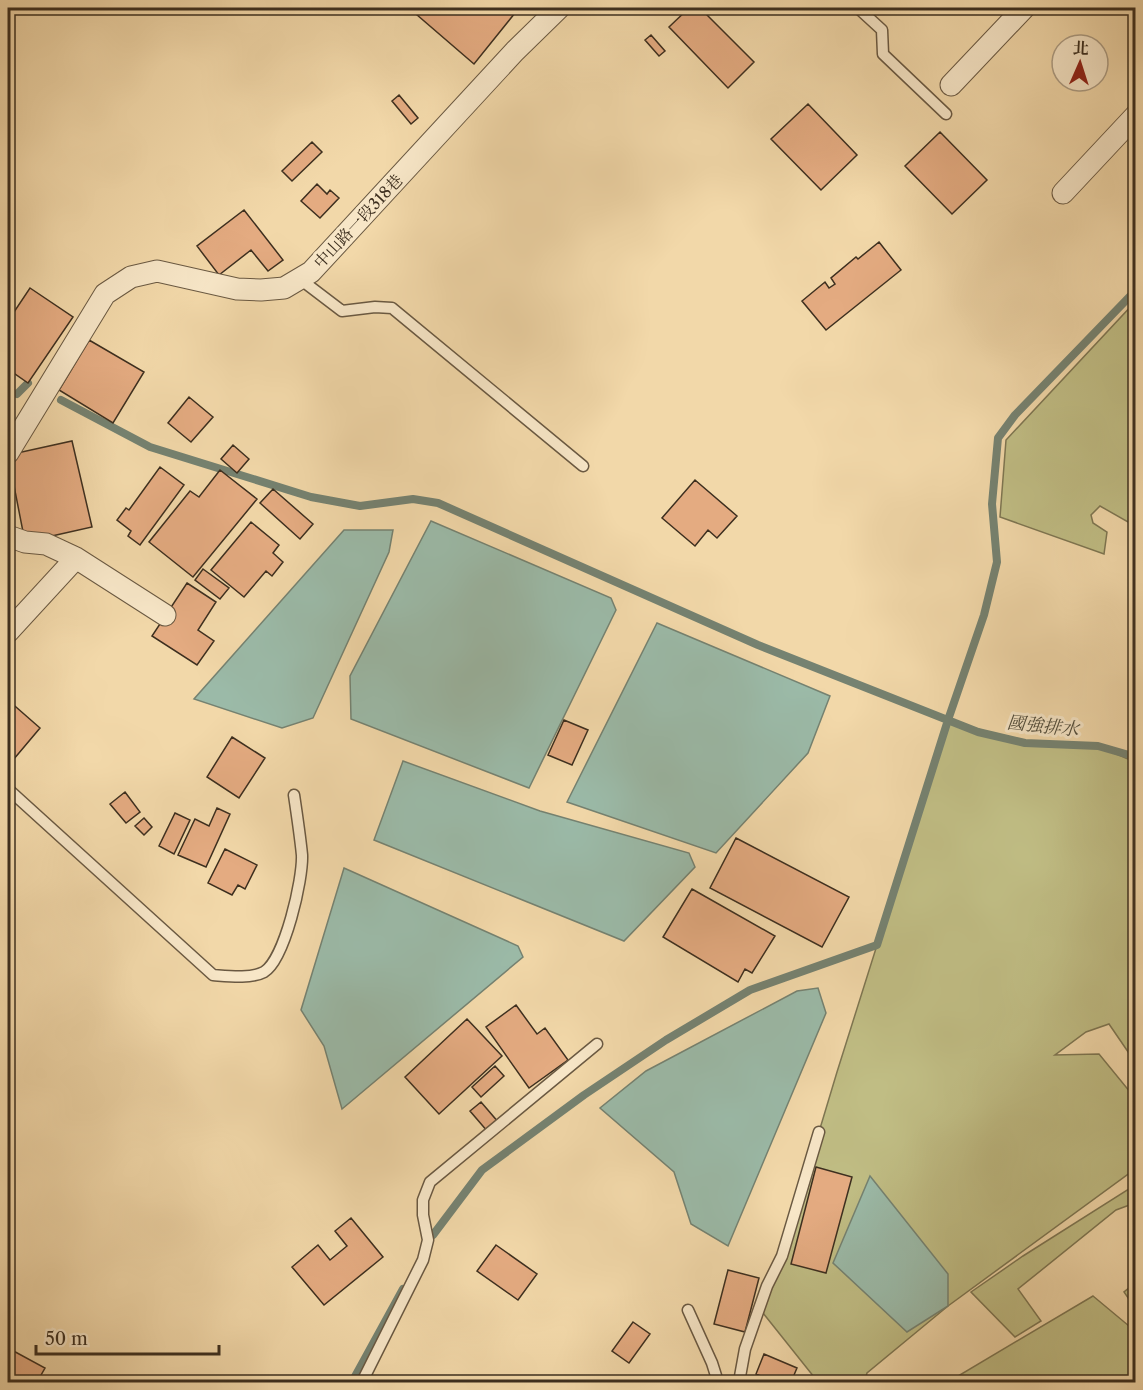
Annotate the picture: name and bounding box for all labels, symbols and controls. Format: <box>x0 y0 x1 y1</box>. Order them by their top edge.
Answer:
north arrow <box>1050 33 1110 93</box>
text: 北 <box>1072 38 1089 58</box>
street label: 中山路一段318巷 <box>309 170 407 272</box>
water label: 國強排水 <box>1006 711 1082 741</box>
scale bar <box>36 1318 219 1356</box>
text: 50 m <box>45 1328 88 1350</box>

